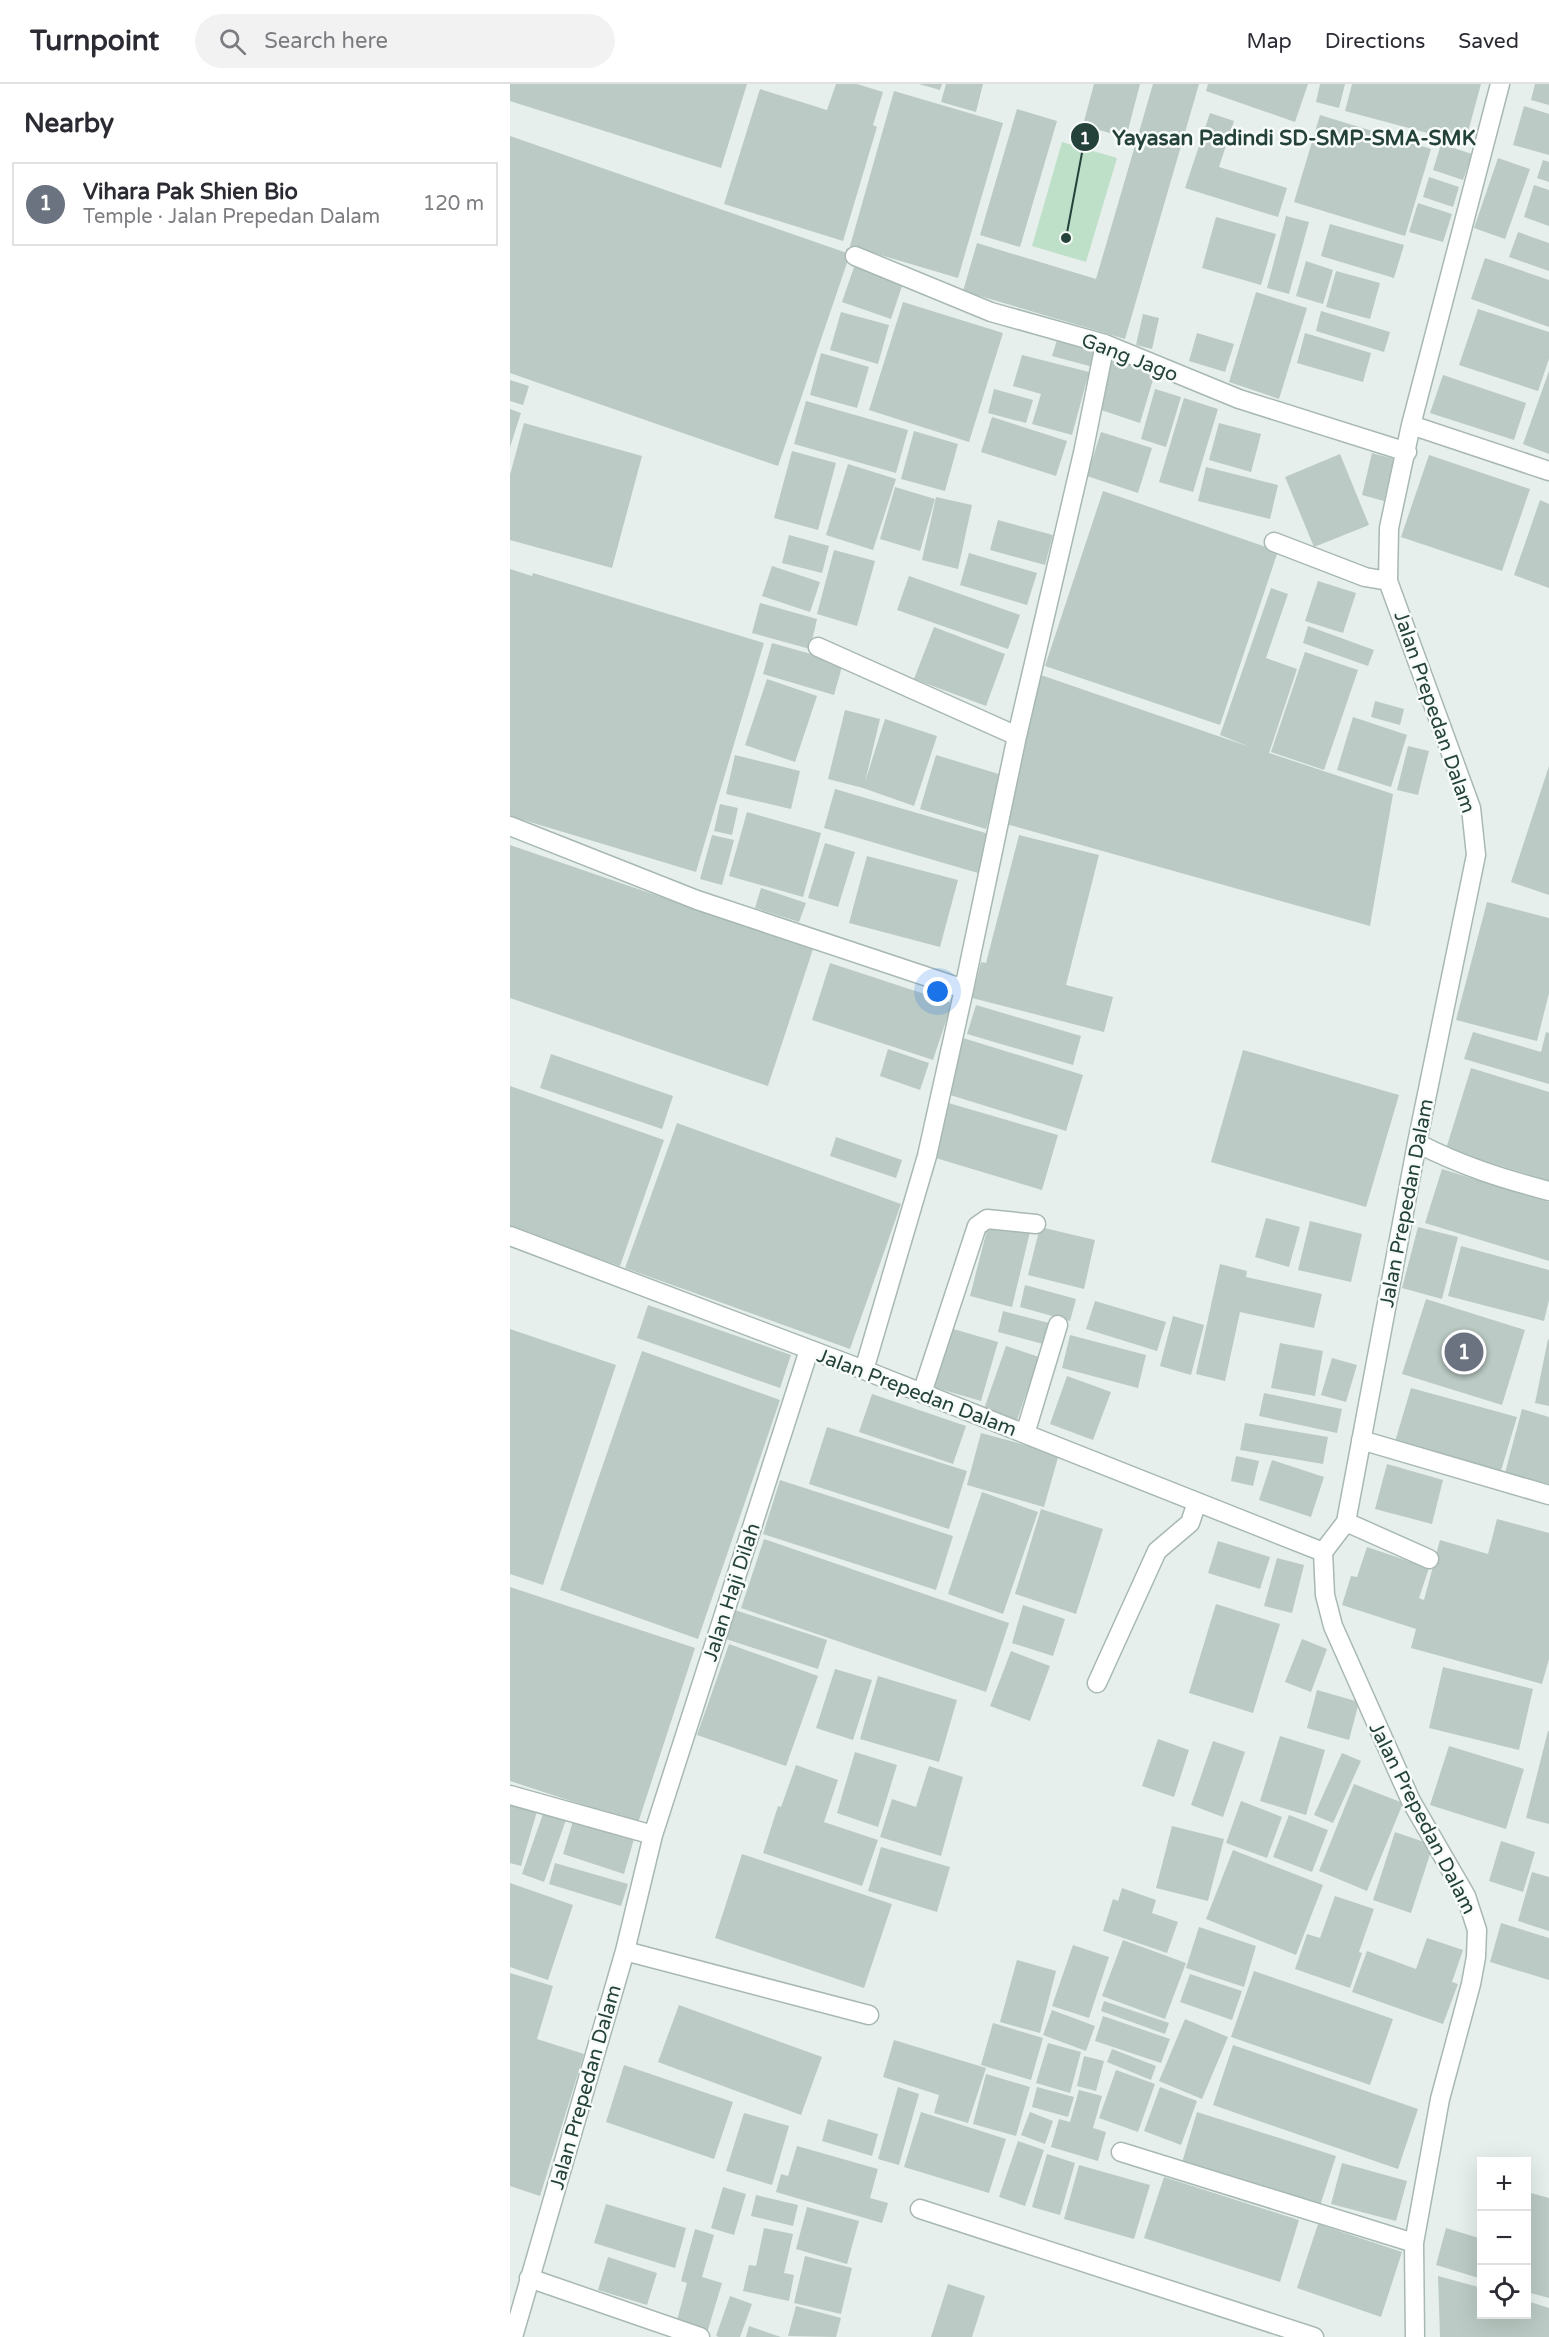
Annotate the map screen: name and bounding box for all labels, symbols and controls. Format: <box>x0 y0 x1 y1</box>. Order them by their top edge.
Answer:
search box <box>195 14 615 68</box>
text: Turnpoint <box>30 24 159 58</box>
icon: search <box>216 25 249 58</box>
text: Search here <box>264 28 388 54</box>
text: Map <box>1246 29 1292 54</box>
text: Directions <box>1325 29 1425 54</box>
text: Saved <box>1458 29 1519 54</box>
text: Nearby <box>24 108 114 139</box>
callout: Yayasan Padindi SD-SMP-SMA-SMK <box>1070 118 1487 157</box>
text: Yayasan Padindi SD-SMP-SMA-SMK <box>1112 126 1476 151</box>
text: 1 <box>1079 127 1091 149</box>
text: Vihara Pak Shien Bio <box>83 179 298 205</box>
text: 1 <box>39 192 52 216</box>
text: 120 m <box>423 192 484 216</box>
text: Temple · Jalan Prepedan Dalam <box>83 205 380 229</box>
street label: Gang Jago <box>1078 329 1181 387</box>
street label: Jalan Prepedan Dalam <box>1388 608 1480 816</box>
your location <box>923 977 952 1006</box>
street label: Jalan Prepedan Dalam <box>1375 1097 1439 1310</box>
pin: 1 <box>1444 1330 1484 1374</box>
street label: Jalan Prepedan Dalam <box>813 1344 1020 1442</box>
street label: Jalan Haji Dilah <box>698 1520 766 1664</box>
street label: Jalan Prepedan Dalam <box>1363 1719 1481 1918</box>
street label: Jalan Prepedan Dalam <box>545 1982 627 2192</box>
map controls <box>1477 2157 1531 2319</box>
button: + <box>1477 2157 1531 2211</box>
button: − <box>1477 2211 1531 2265</box>
button: locate <box>1477 2265 1531 2319</box>

